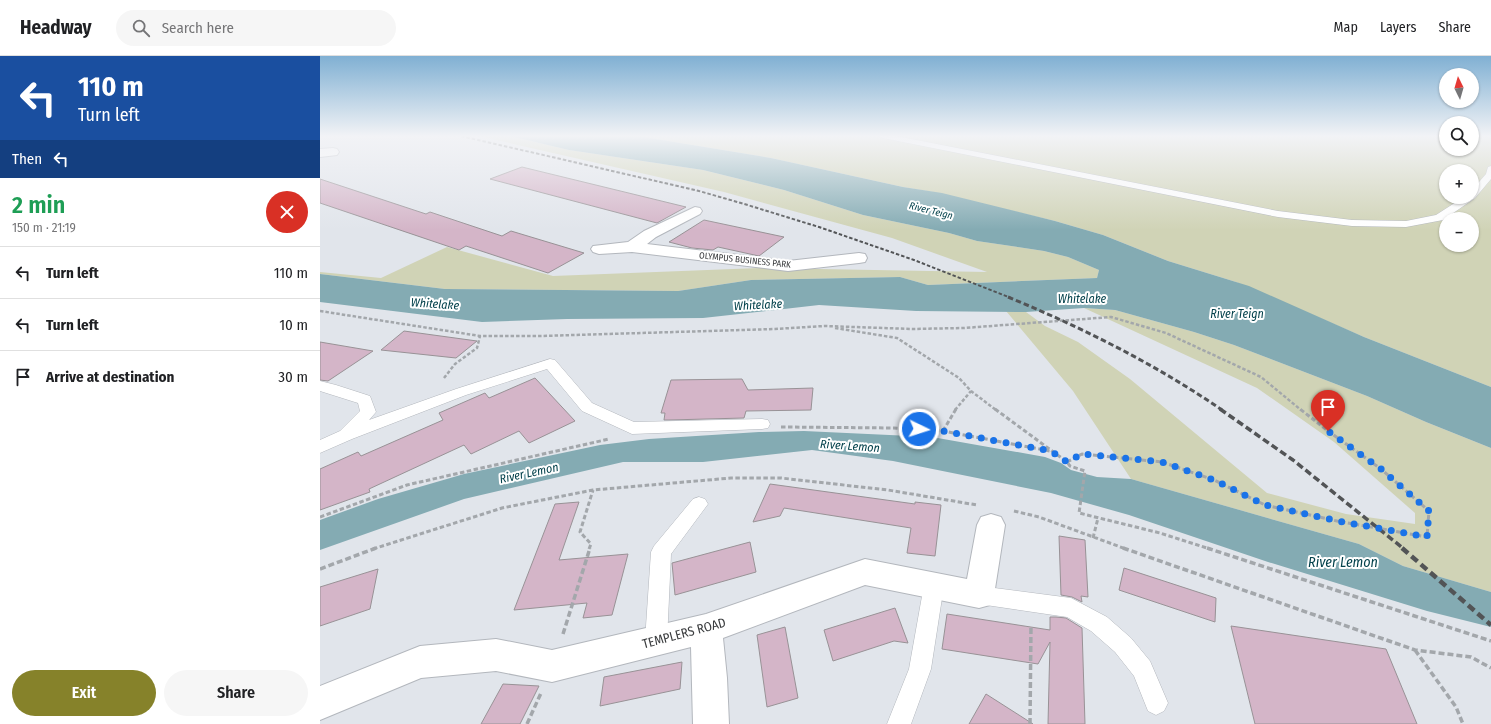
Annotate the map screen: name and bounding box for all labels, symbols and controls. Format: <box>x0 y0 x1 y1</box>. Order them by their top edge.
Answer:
search box <box>116 10 396 46</box>
text: Headway <box>20 16 92 39</box>
icon: search <box>130 17 152 39</box>
text: Search here <box>162 19 234 37</box>
text: Map <box>1334 19 1358 36</box>
text: Layers <box>1380 19 1416 36</box>
text: Share <box>1438 19 1471 36</box>
north arrow <box>1439 68 1479 108</box>
map controls <box>1439 68 1479 252</box>
text: 110 m <box>78 70 144 103</box>
icon: left <box>12 72 64 124</box>
text: Turn left <box>78 104 140 126</box>
button: search <box>1439 116 1479 156</box>
icon: left <box>50 148 72 170</box>
text: Then <box>12 150 42 168</box>
button: + <box>1439 164 1479 204</box>
text: 2 min <box>12 191 65 219</box>
button: close <box>266 191 308 233</box>
water label: River Teign <box>908 200 954 222</box>
button: − <box>1439 212 1479 252</box>
text: 150 m · 21:19 <box>12 220 76 235</box>
street label: OLYMPUS BUSINESS PARK <box>699 250 792 270</box>
icon: left <box>12 262 34 284</box>
text: Turn left <box>46 264 99 282</box>
text: 110 m <box>274 264 308 282</box>
water label: Whitelake <box>1058 292 1107 306</box>
water label: Whitelake <box>410 295 460 313</box>
water label: Whitelake <box>733 297 783 313</box>
water label: River Teign <box>1210 307 1264 321</box>
icon: left <box>12 314 34 336</box>
text: Turn left <box>46 316 99 334</box>
text: 10 m <box>279 316 308 334</box>
icon: arrive <box>12 366 34 388</box>
text: Arrive at destination <box>46 368 174 386</box>
text: 30 m <box>278 368 308 386</box>
pin <box>1311 390 1345 431</box>
icon: arrive <box>1317 396 1339 418</box>
position arrow <box>898 408 940 450</box>
water label: River Lemon <box>820 437 880 455</box>
water label: River Lemon <box>498 460 560 486</box>
water label: River Lemon <box>1308 554 1378 571</box>
street label: TEMPLERS ROAD <box>641 615 727 651</box>
button: Exit <box>12 670 156 716</box>
button: Share <box>164 670 308 716</box>

